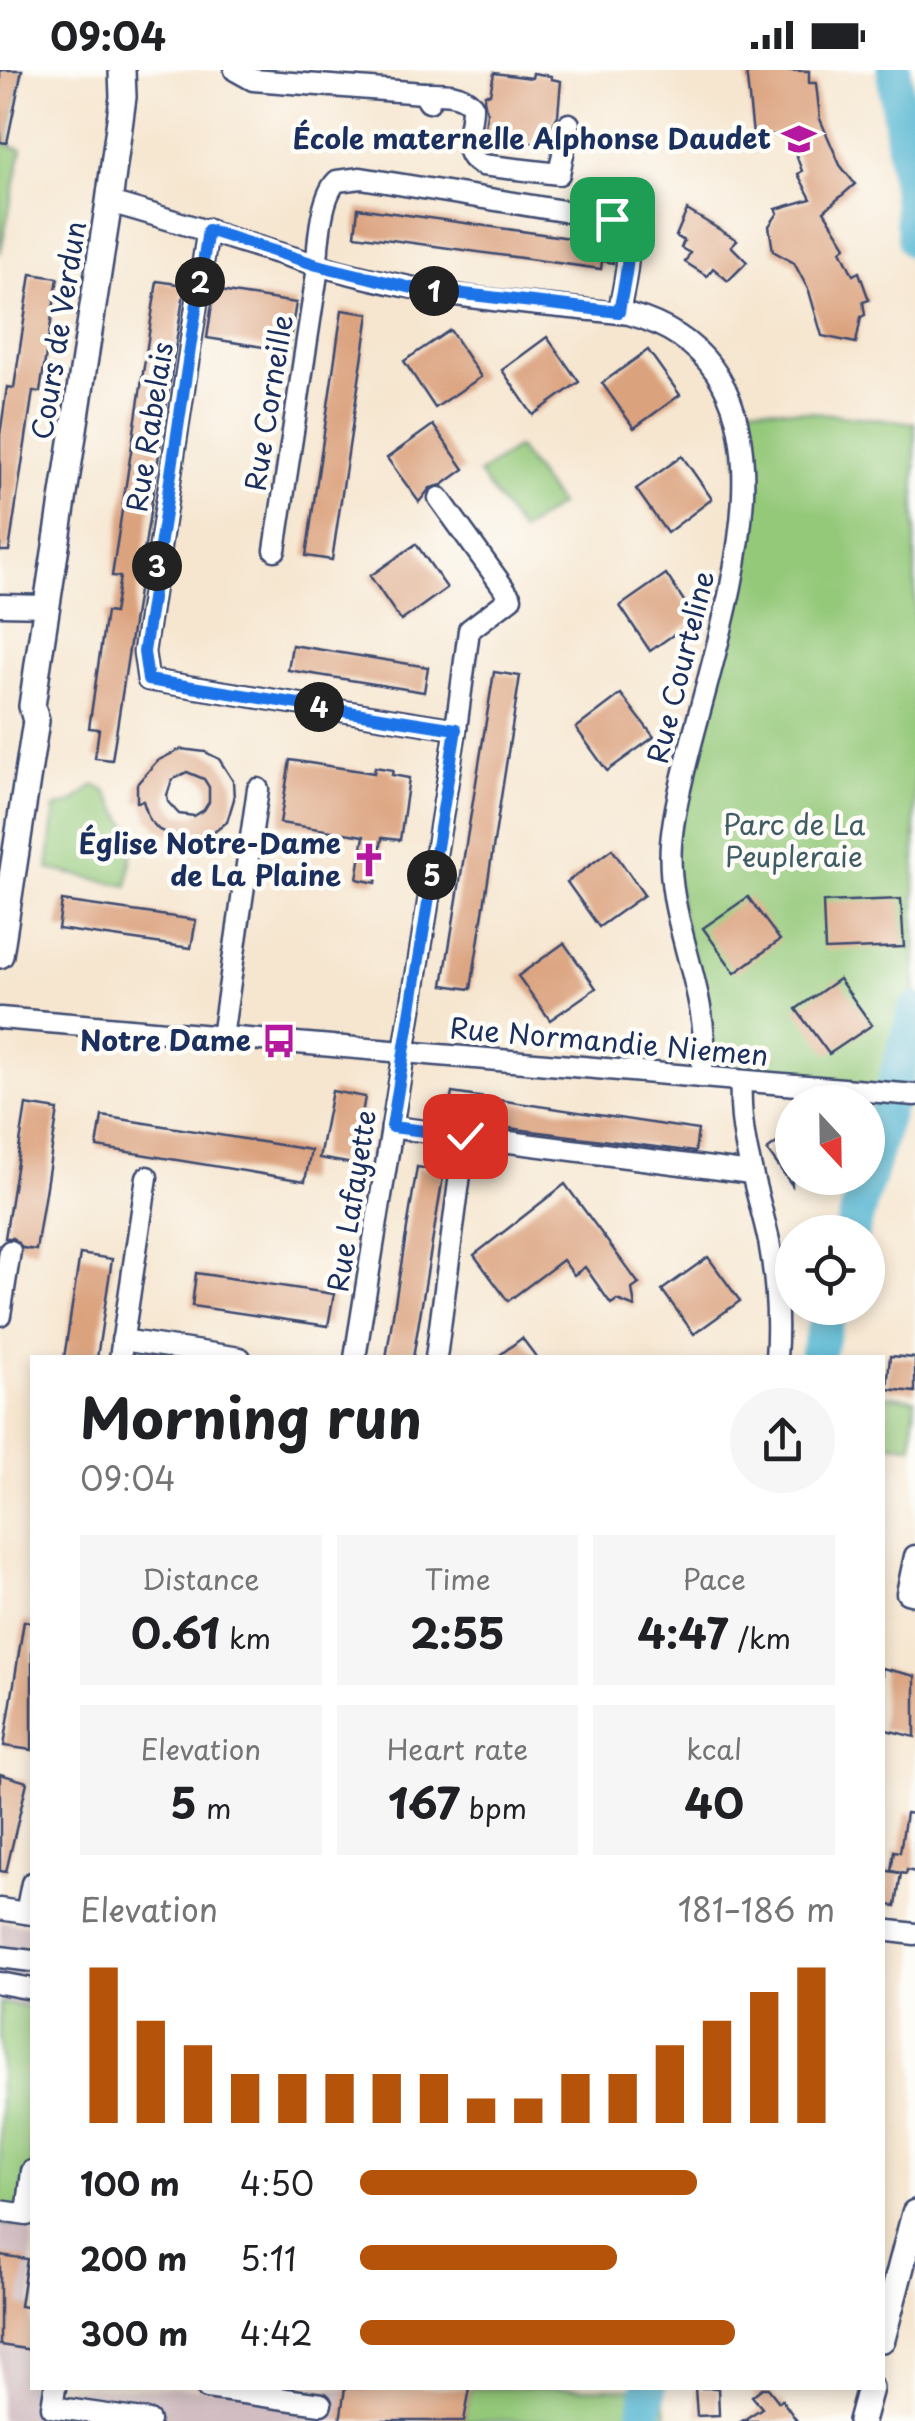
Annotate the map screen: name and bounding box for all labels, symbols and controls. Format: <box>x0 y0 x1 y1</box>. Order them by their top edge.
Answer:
text: 09:04 <box>50 7 166 64</box>
place label: École maternelle Alphonse Daudet <box>293 116 771 159</box>
school or university icon: École maternelle Alphonse Daudet <box>780 120 818 158</box>
pin <box>570 177 655 262</box>
icon: arrive <box>585 192 640 247</box>
street label: Cours de Verdun <box>19 217 96 442</box>
pin: 2 <box>175 257 225 307</box>
text: 2 <box>190 260 210 303</box>
pin: 1 <box>409 266 459 316</box>
text: 1 <box>427 269 441 312</box>
street label: Rue Corneille <box>232 312 303 494</box>
street label: Rue Rabelais <box>114 339 183 515</box>
pin: 3 <box>132 541 182 591</box>
text: 3 <box>148 544 166 587</box>
street label: Rue Courteline <box>635 566 724 768</box>
pin: 4 <box>294 682 344 732</box>
text: 4 <box>309 685 329 728</box>
park label: Parc de La Peupleraie <box>723 802 866 877</box>
place label: Église Notre-Dame de La Plaine <box>79 821 341 896</box>
church icon: Église Notre-Dame de La Plaine <box>350 841 388 879</box>
pin: 5 <box>407 850 457 900</box>
text: 5 <box>423 853 441 896</box>
street label: Rue Normandie Niemen <box>448 1005 770 1076</box>
place label: Notre Dame <box>80 1018 251 1061</box>
bus stop icon: Notre Dame <box>260 1022 298 1060</box>
north arrow <box>775 1085 885 1195</box>
map controls <box>775 1085 885 1325</box>
pin <box>423 1094 508 1179</box>
street label: Rue Lafayette <box>315 1107 386 1295</box>
icon: check <box>438 1109 493 1164</box>
button: locate <box>775 1215 885 1325</box>
text: Morning run <box>80 1375 422 1458</box>
button: share <box>730 1388 835 1493</box>
text: 09:04 <box>80 1454 176 1502</box>
text: Distance <box>142 1557 260 1600</box>
text: Time <box>424 1557 491 1600</box>
text: Pace <box>683 1557 746 1600</box>
text: 0.61 <box>131 1600 220 1663</box>
text: 2:55 <box>410 1600 505 1663</box>
text: 4:47 <box>637 1600 728 1663</box>
text: km <box>220 1616 271 1659</box>
text: /km <box>728 1616 791 1659</box>
text: Elevation <box>140 1727 261 1770</box>
text: Heart rate <box>387 1727 528 1770</box>
text: kcal <box>686 1727 742 1770</box>
text: 5 <box>170 1770 197 1833</box>
text: 167 <box>388 1770 460 1833</box>
text: 40 <box>684 1770 744 1833</box>
text: m <box>197 1786 232 1829</box>
text: bpm <box>460 1786 527 1829</box>
text: Elevation <box>80 1885 218 1933</box>
text: 181–186 m <box>678 1885 835 1933</box>
text: 100 m <box>80 2159 180 2207</box>
text: 4:50 <box>240 2159 314 2207</box>
text: 200 m <box>80 2234 187 2282</box>
text: 5:11 <box>240 2234 297 2282</box>
text: 300 m <box>80 2309 188 2357</box>
text: 4:42 <box>240 2309 313 2357</box>

